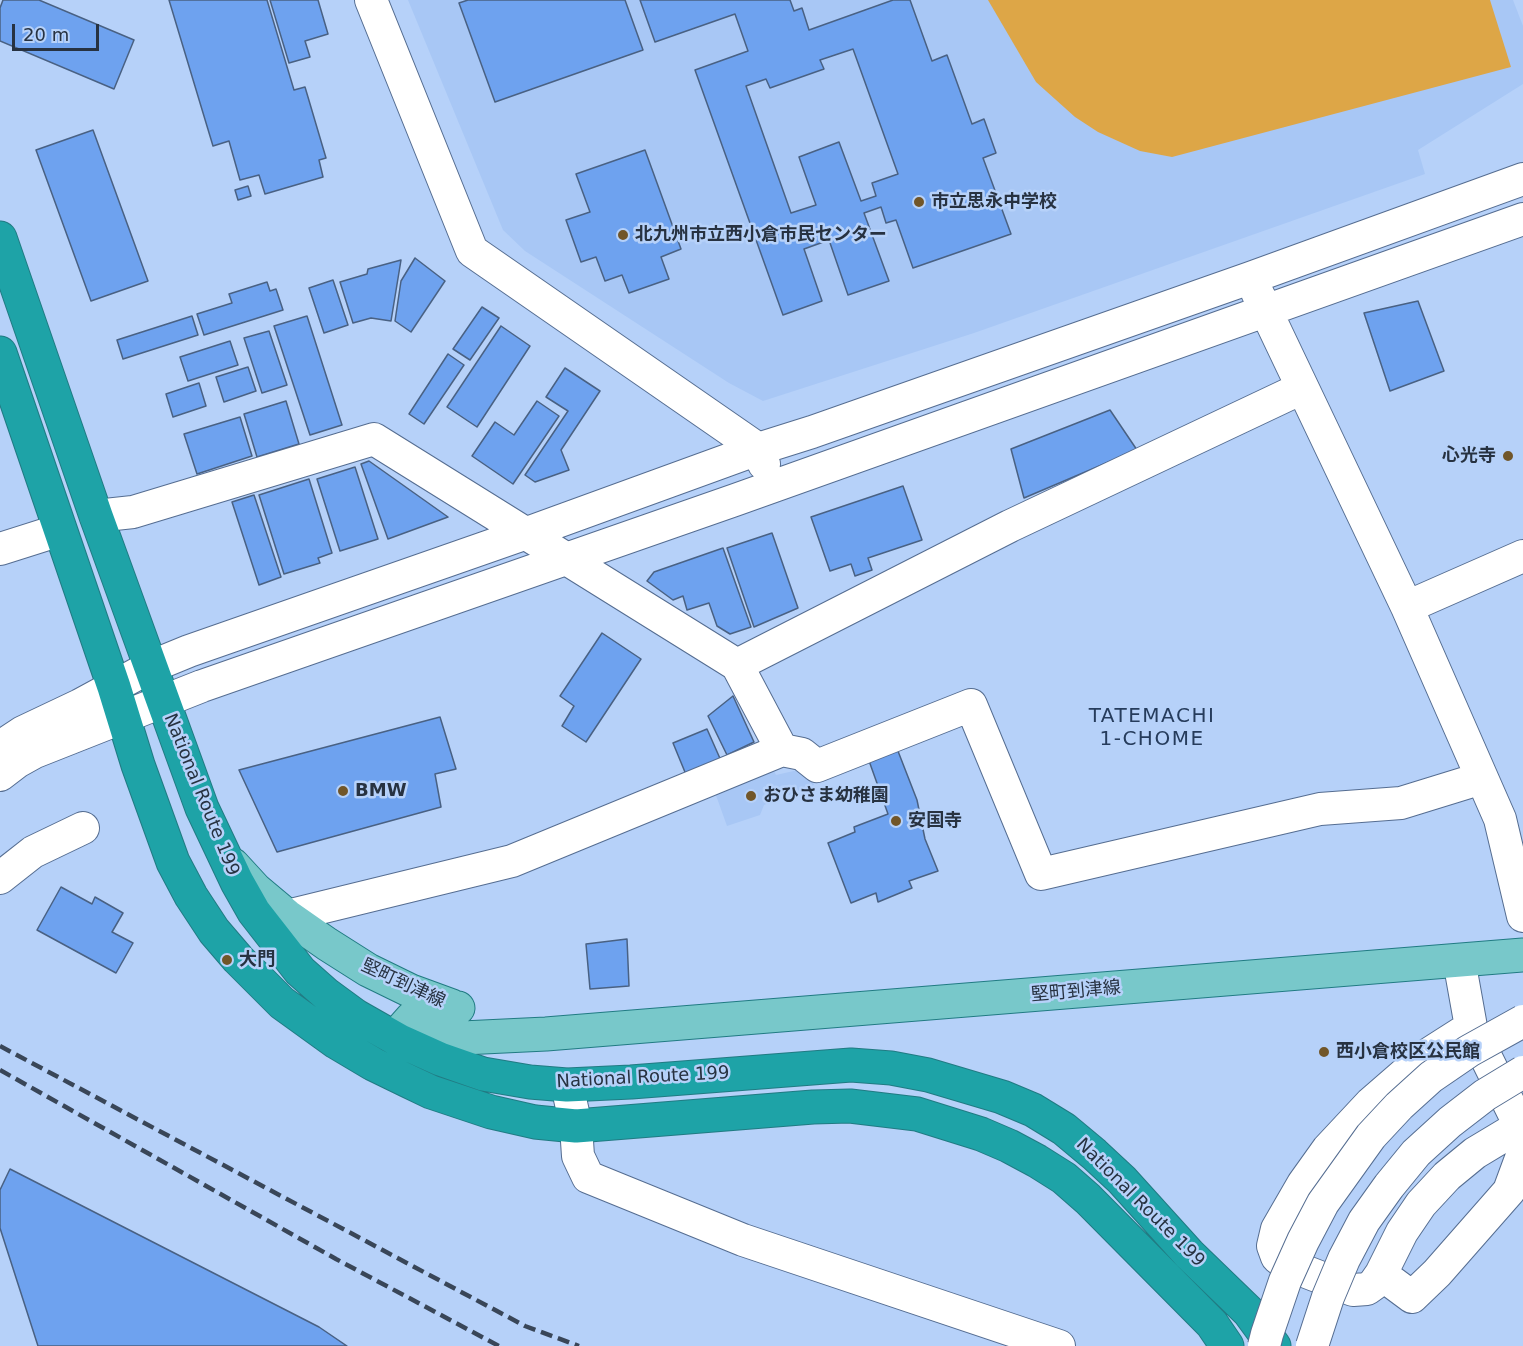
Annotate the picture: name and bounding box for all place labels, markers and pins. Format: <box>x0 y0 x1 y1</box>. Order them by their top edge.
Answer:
place label: 市立思永中学校 <box>931 191 1057 213</box>
marker: 市立思永中学校 <box>912 195 926 209</box>
place label: 北九州市立西小倉市民センター <box>635 224 887 246</box>
marker: 北九州市立西小倉市民センター <box>616 228 630 242</box>
place label: 心光寺 <box>1442 445 1496 467</box>
marker: 心光寺 <box>1501 449 1515 463</box>
place label: BMW <box>355 780 406 802</box>
marker: BMW <box>336 784 350 798</box>
place label: おひさま幼稚園 <box>763 785 889 807</box>
marker: おひさま幼稚園 <box>744 789 758 803</box>
place label: 安国寺 <box>908 810 962 832</box>
marker: 安国寺 <box>889 814 903 828</box>
place label: 大門 <box>239 949 275 971</box>
marker: 大門 <box>220 953 234 967</box>
place label: 西小倉校区公民館 <box>1336 1041 1480 1063</box>
marker: 西小倉校区公民館 <box>1317 1045 1331 1059</box>

